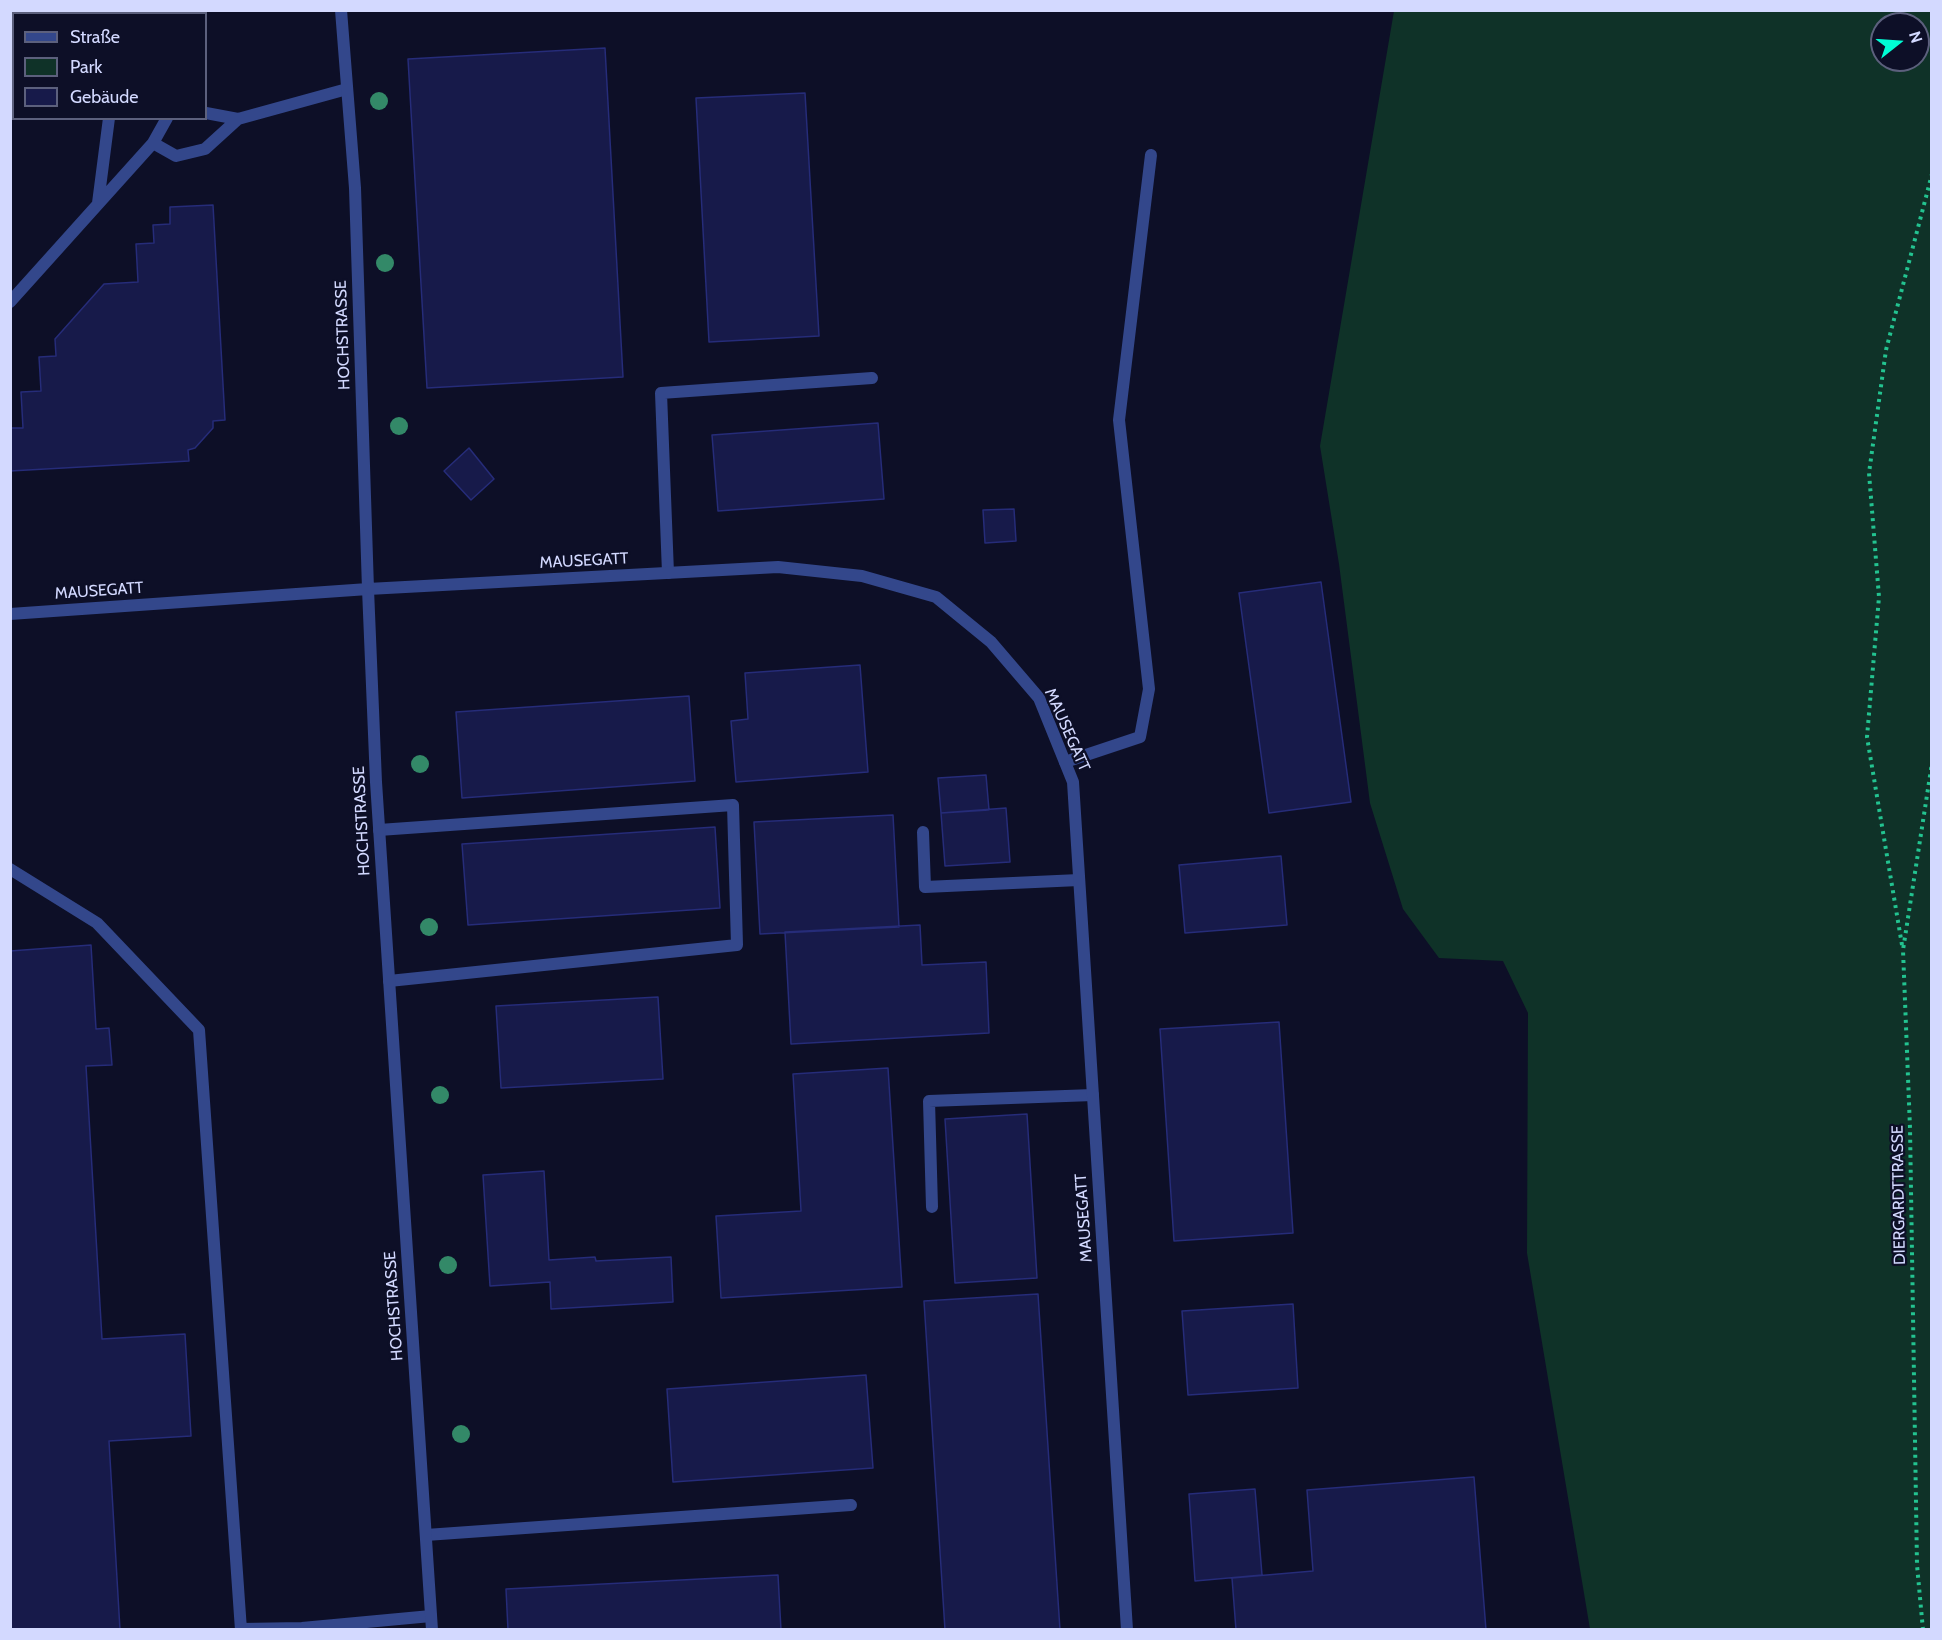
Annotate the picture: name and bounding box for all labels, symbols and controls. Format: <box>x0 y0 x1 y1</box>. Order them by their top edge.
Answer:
legend <box>12 12 207 120</box>
north arrow <box>1870 12 1930 72</box>
text: Straße <box>70 26 120 48</box>
text: N <box>1905 29 1927 45</box>
text: Park <box>70 56 102 78</box>
text: Gebäude <box>70 86 139 108</box>
street label: HOCHSTRASSE <box>331 280 355 390</box>
street label: MAUSEGATT <box>539 549 629 573</box>
street label: MAUSEGATT <box>54 578 144 604</box>
street label: MAUSEGATT <box>1040 685 1094 775</box>
street label: HOCHSTRASSE <box>350 766 374 876</box>
street label: DIERGARDTTRASSE <box>1888 1125 1910 1265</box>
street label: MAUSEGATT <box>1071 1173 1097 1263</box>
street label: HOCHSTRASSE <box>381 1251 407 1361</box>

